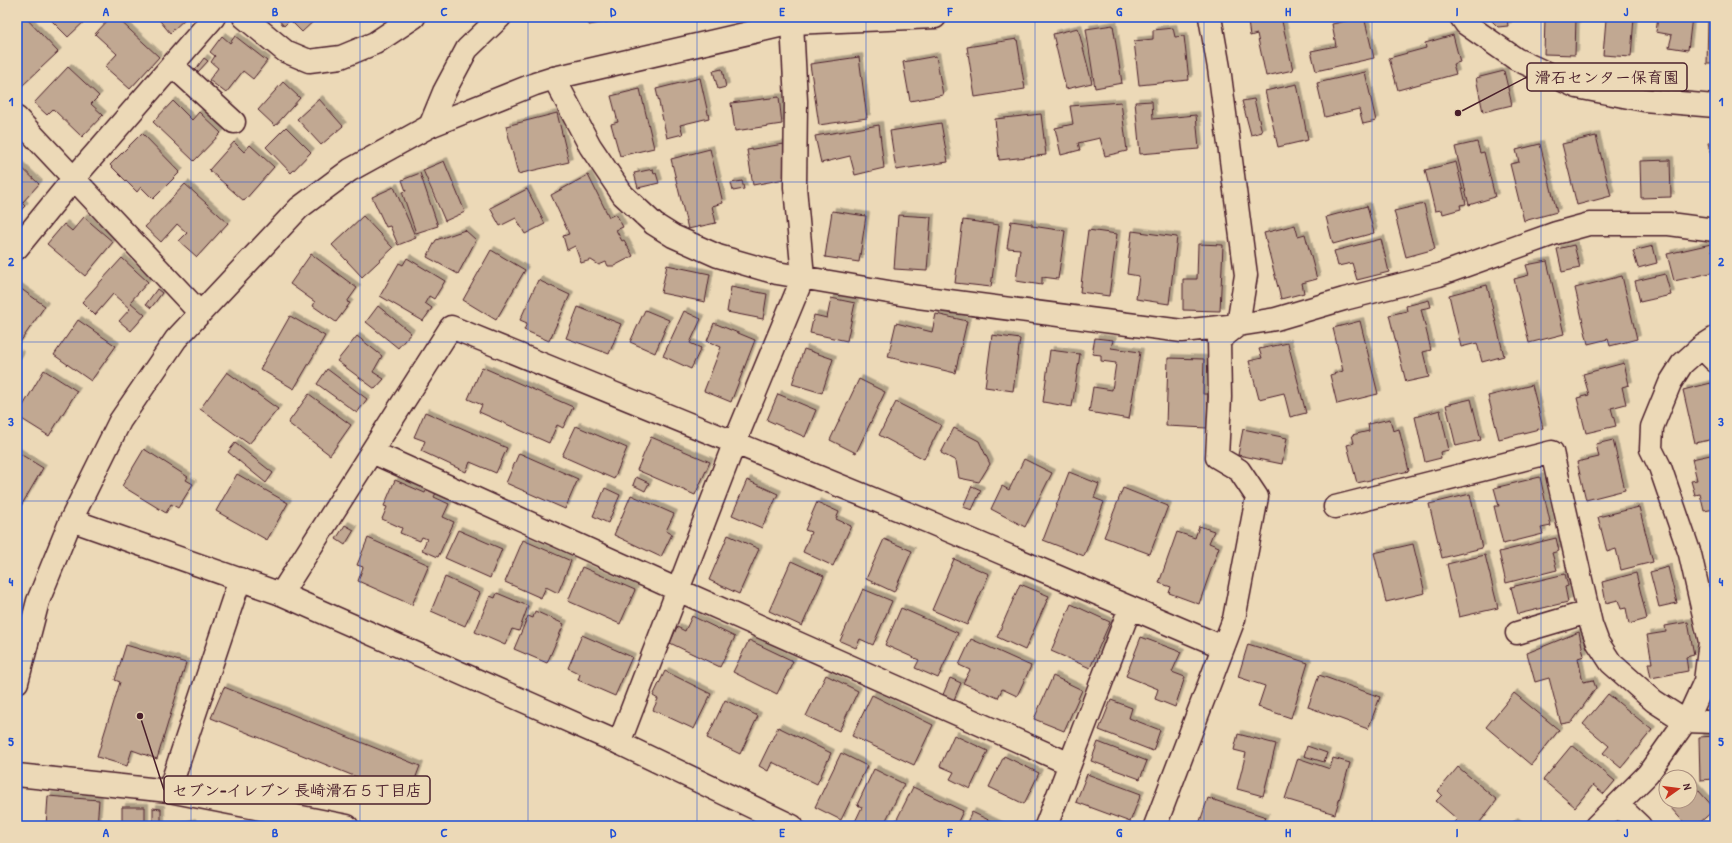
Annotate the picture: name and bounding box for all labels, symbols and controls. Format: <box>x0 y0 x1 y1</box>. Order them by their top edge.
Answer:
text: A <box>103 2 110 20</box>
text: B <box>272 2 279 20</box>
text: C <box>440 2 448 20</box>
text: D <box>610 2 617 20</box>
text: E <box>779 2 785 20</box>
text: F <box>947 2 954 20</box>
text: G <box>1116 2 1123 20</box>
text: H <box>1285 2 1291 20</box>
text: I <box>1455 2 1459 20</box>
text: J <box>1624 2 1629 20</box>
callout: 滑石センター保育園 <box>1527 63 1687 91</box>
text: 滑石センター保育園 <box>1535 66 1679 88</box>
text: 1 <box>9 92 14 110</box>
text: 1 <box>1719 92 1724 110</box>
text: 2 <box>8 252 15 270</box>
text: 2 <box>1718 252 1725 270</box>
text: 3 <box>8 412 14 430</box>
text: 3 <box>1718 412 1724 430</box>
text: 4 <box>9 572 14 590</box>
text: 4 <box>1719 572 1724 590</box>
text: 5 <box>8 732 14 750</box>
text: 5 <box>1718 732 1724 750</box>
north arrow <box>1658 769 1698 809</box>
callout: セブン-イレブン 長崎滑石５丁目店 <box>164 776 430 804</box>
text: セブン-イレブン 長崎滑石５丁目店 <box>172 779 422 801</box>
text: N <box>1680 782 1695 791</box>
text: A <box>103 823 110 841</box>
text: B <box>272 823 279 841</box>
text: C <box>440 823 448 841</box>
text: D <box>610 823 617 841</box>
text: E <box>779 823 785 841</box>
text: F <box>947 823 954 841</box>
text: G <box>1116 823 1123 841</box>
text: H <box>1285 823 1291 841</box>
text: I <box>1455 823 1459 841</box>
text: J <box>1624 823 1629 841</box>

